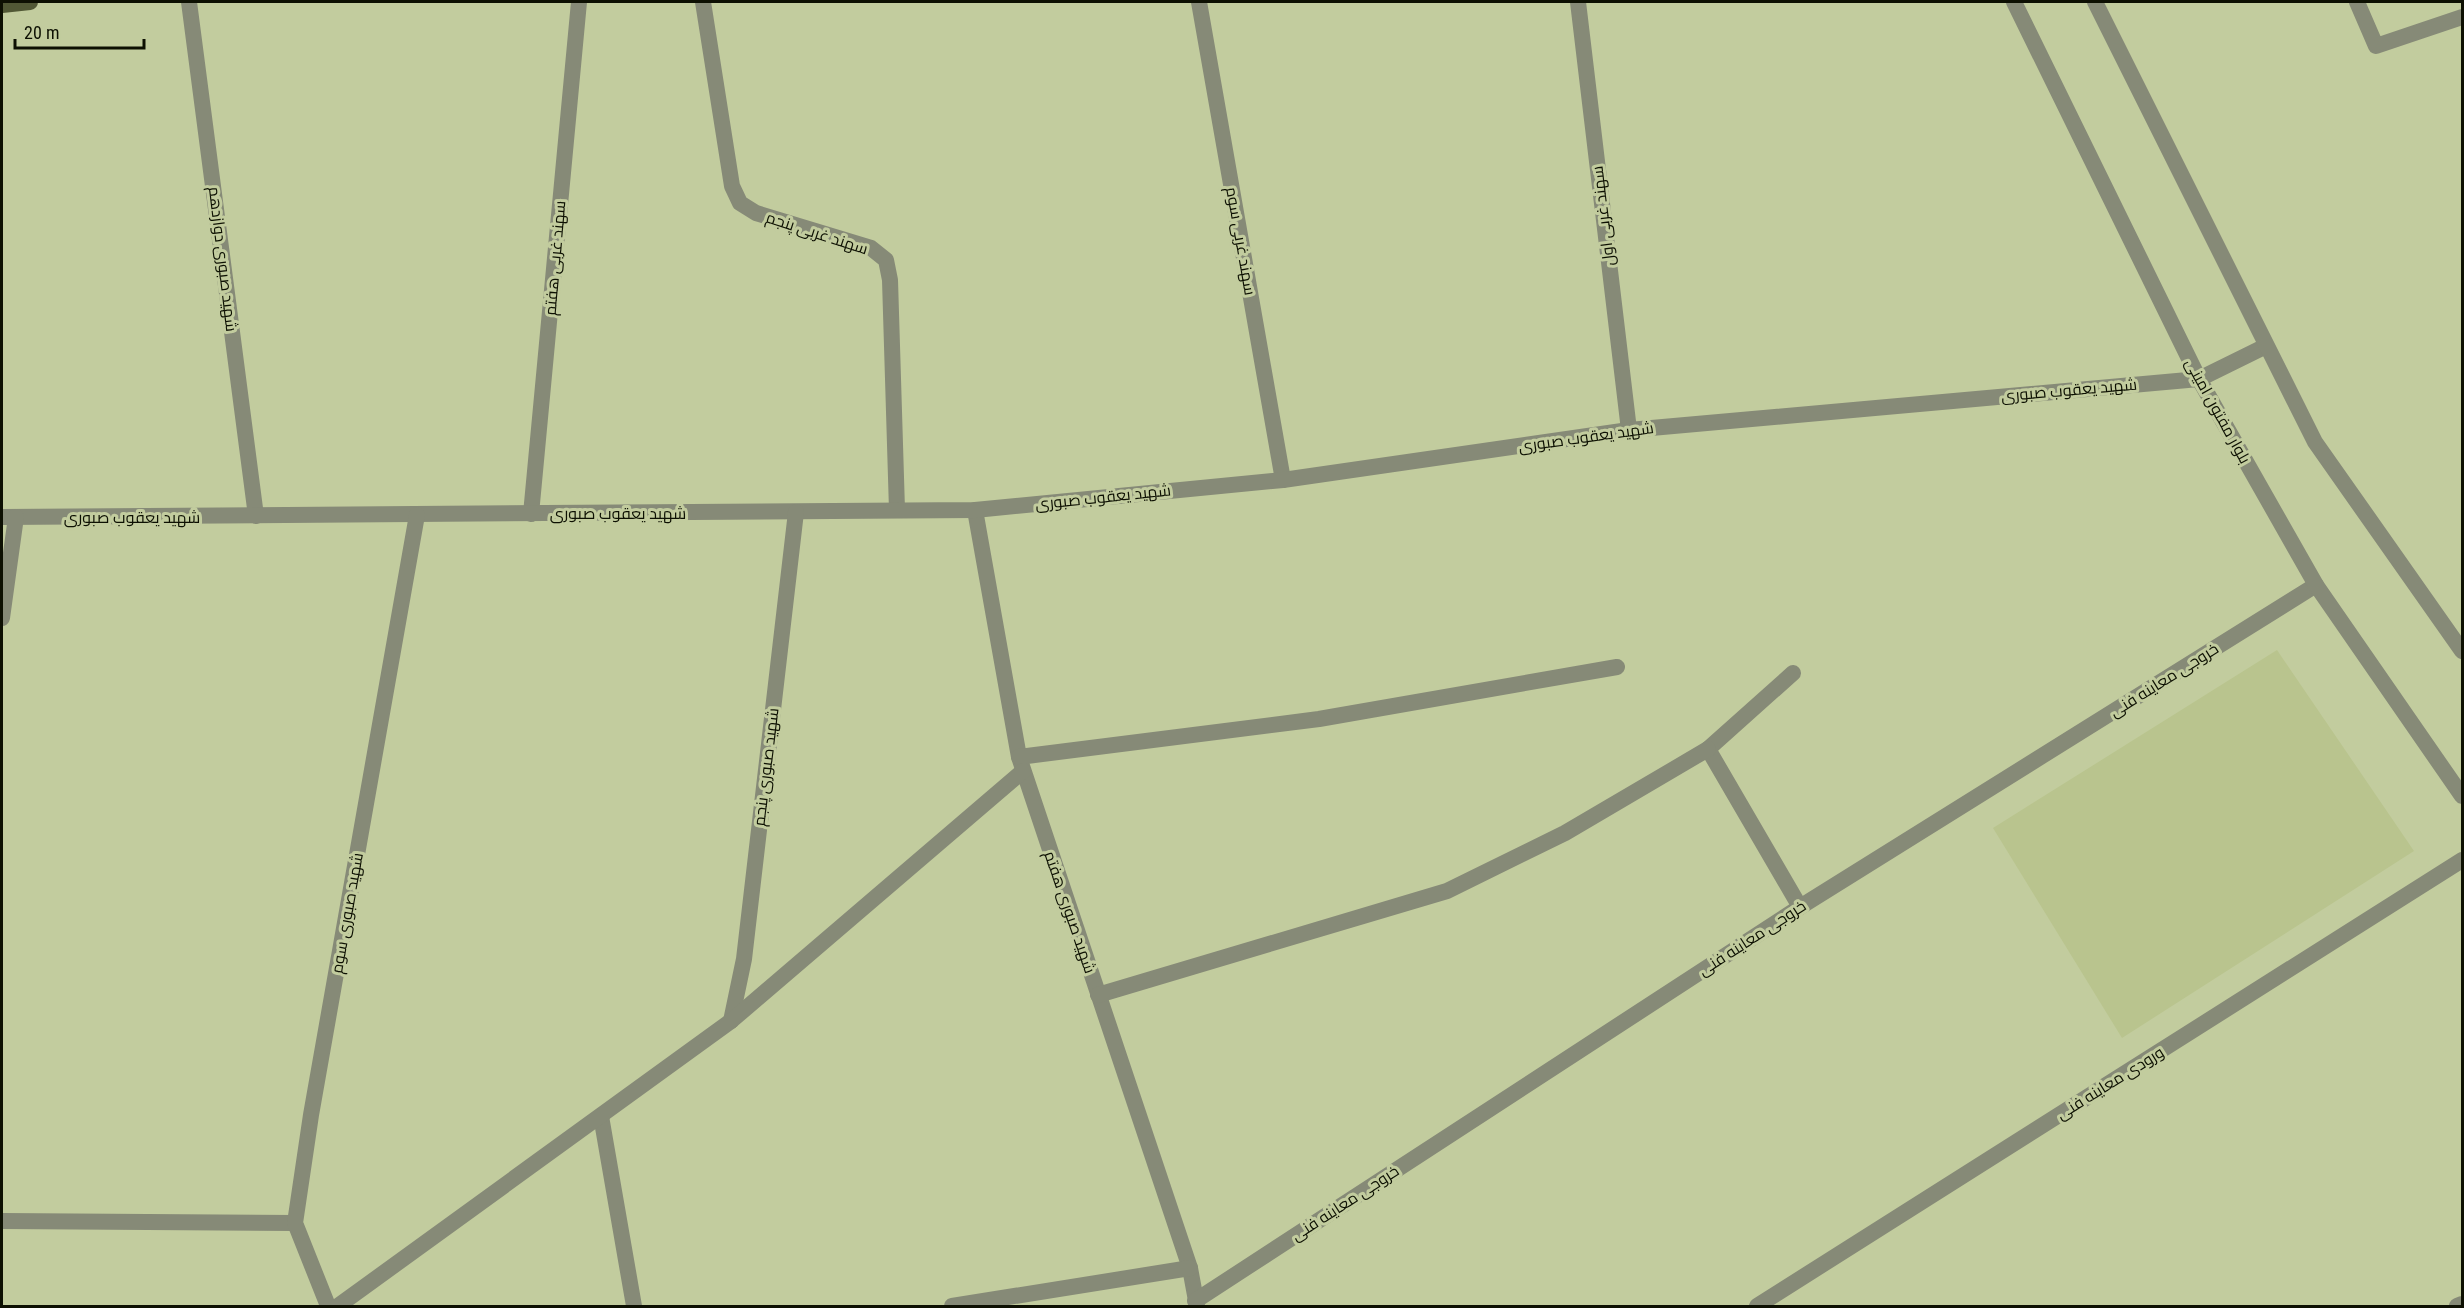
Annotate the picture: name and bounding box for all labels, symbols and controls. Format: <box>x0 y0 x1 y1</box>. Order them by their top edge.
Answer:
scale bar <box>15 12 144 50</box>
text: 20 m <box>24 22 59 43</box>
street label: سهند غربی اول <box>1587 165 1620 267</box>
street label: شهید صبوری دوازدهم <box>203 185 241 333</box>
street label: سهند غربی سوم <box>1220 185 1260 297</box>
street label: سهند غربی هفتم <box>541 200 571 316</box>
street label: سهند غربی پنجم <box>763 208 870 260</box>
street label: بلوار مفتون امینی <box>2180 355 2255 467</box>
street label: شهید یعقوب صبوری <box>2000 375 2138 406</box>
street label: شهید یعقوب صبوری <box>1517 418 1655 457</box>
street label: شهید یعقوب صبوری <box>1034 480 1172 515</box>
street label: شهید یعقوب صبوری <box>550 504 686 524</box>
street label: شهید یعقوب صبوری <box>64 508 200 528</box>
street label: خروجی معاینه فنی <box>2106 639 2222 722</box>
street label: شهید صبوری پنجم <box>749 707 785 828</box>
street label: شهید صبوری هفتم <box>1038 848 1100 976</box>
street label: شهید صبوری سوم <box>327 851 369 975</box>
street label: خروجی معاینه فنی <box>1695 896 1810 981</box>
street label: ورودی معاینه فنی <box>2053 1042 2168 1124</box>
street label: خروجی معاینه فنی <box>1288 1161 1403 1246</box>

